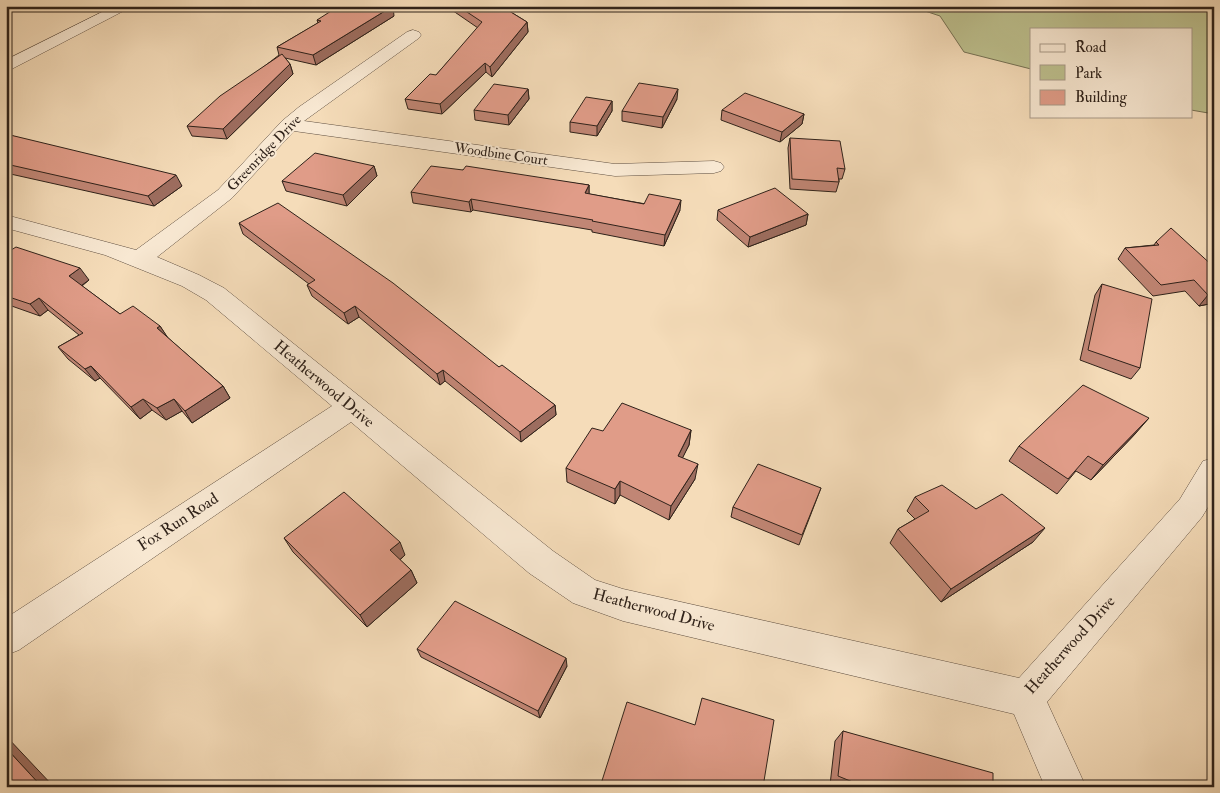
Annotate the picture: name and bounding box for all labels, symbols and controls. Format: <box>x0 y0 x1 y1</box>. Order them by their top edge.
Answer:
legend <box>1030 28 1192 118</box>
text: Road <box>1075 38 1107 57</box>
text: Park <box>1075 64 1102 83</box>
text: Building <box>1075 88 1127 107</box>
street label: Greenridge Drive <box>223 111 305 195</box>
street label: Woodbine Court <box>452 139 549 169</box>
street label: Heatherwood Drive <box>270 336 379 432</box>
street label: Fox Run Road <box>134 488 222 556</box>
street label: Heatherwood Drive <box>591 584 717 636</box>
street label: Heatherwood Drive <box>1021 591 1120 698</box>

